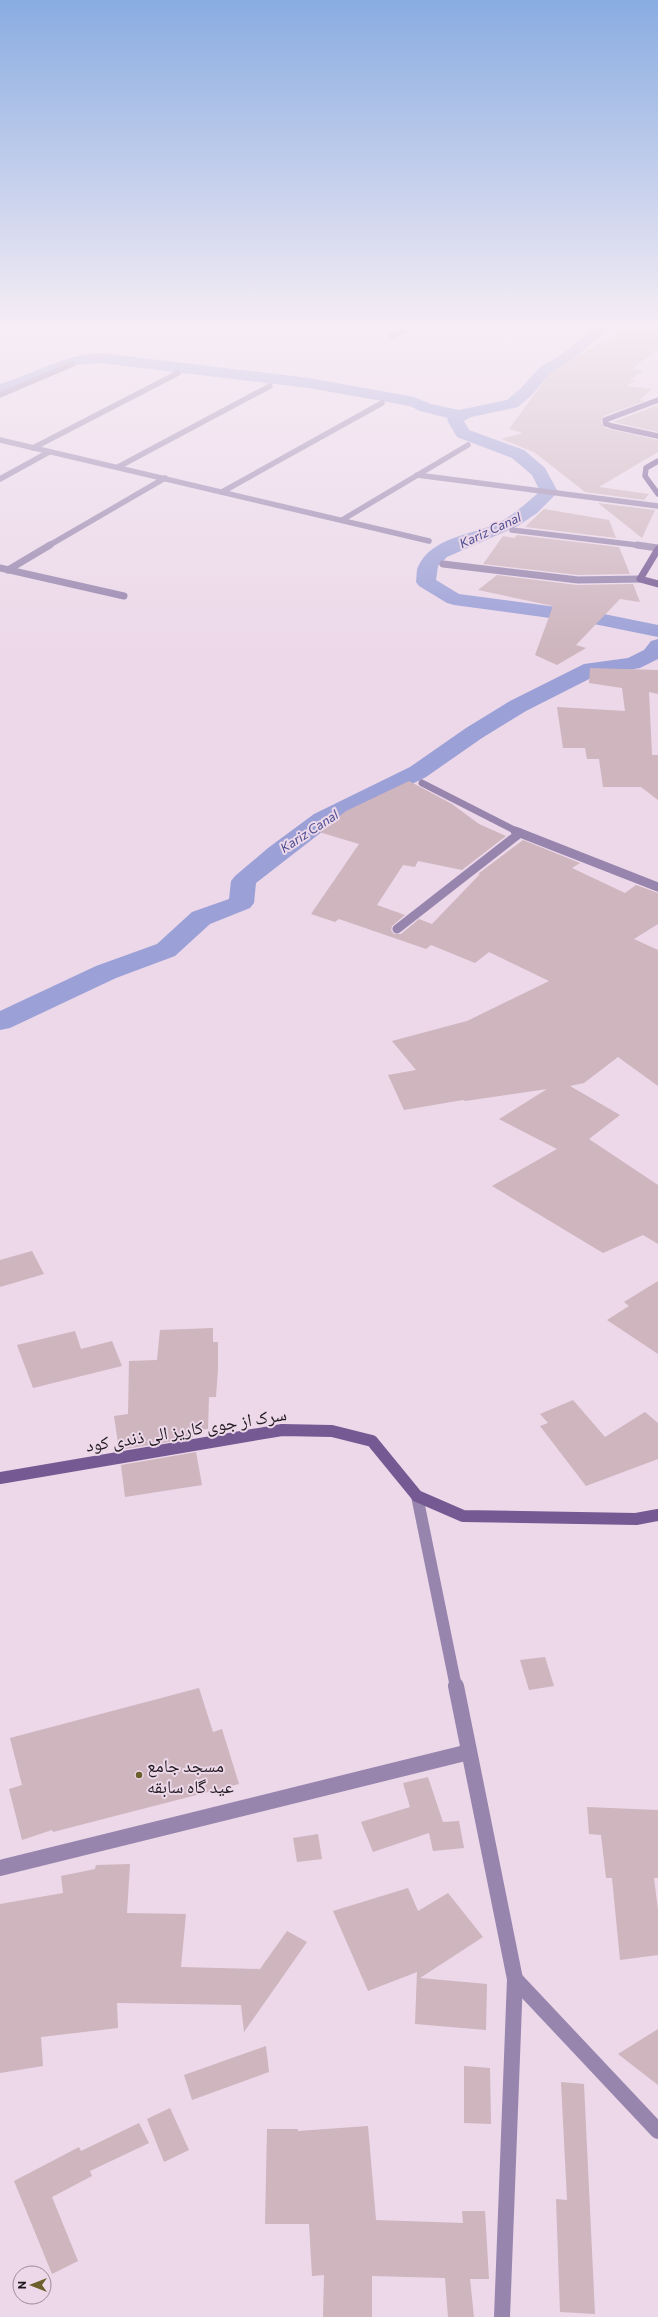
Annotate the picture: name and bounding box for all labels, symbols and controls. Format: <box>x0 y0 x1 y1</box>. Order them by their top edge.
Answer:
water label: Kariz Canal <box>457 508 524 551</box>
water label: Kariz Canal <box>277 806 342 856</box>
street label: سرک از جوی کاریز الی ذندی کود <box>84 1402 288 1457</box>
place label: مسجد جامع عید گاه سابقه <box>147 1754 234 1798</box>
marker: مسجد جامع عید گاه سابقه <box>134 1770 144 1780</box>
north arrow <box>12 2265 52 2305</box>
text: N <box>15 2281 28 2289</box>

